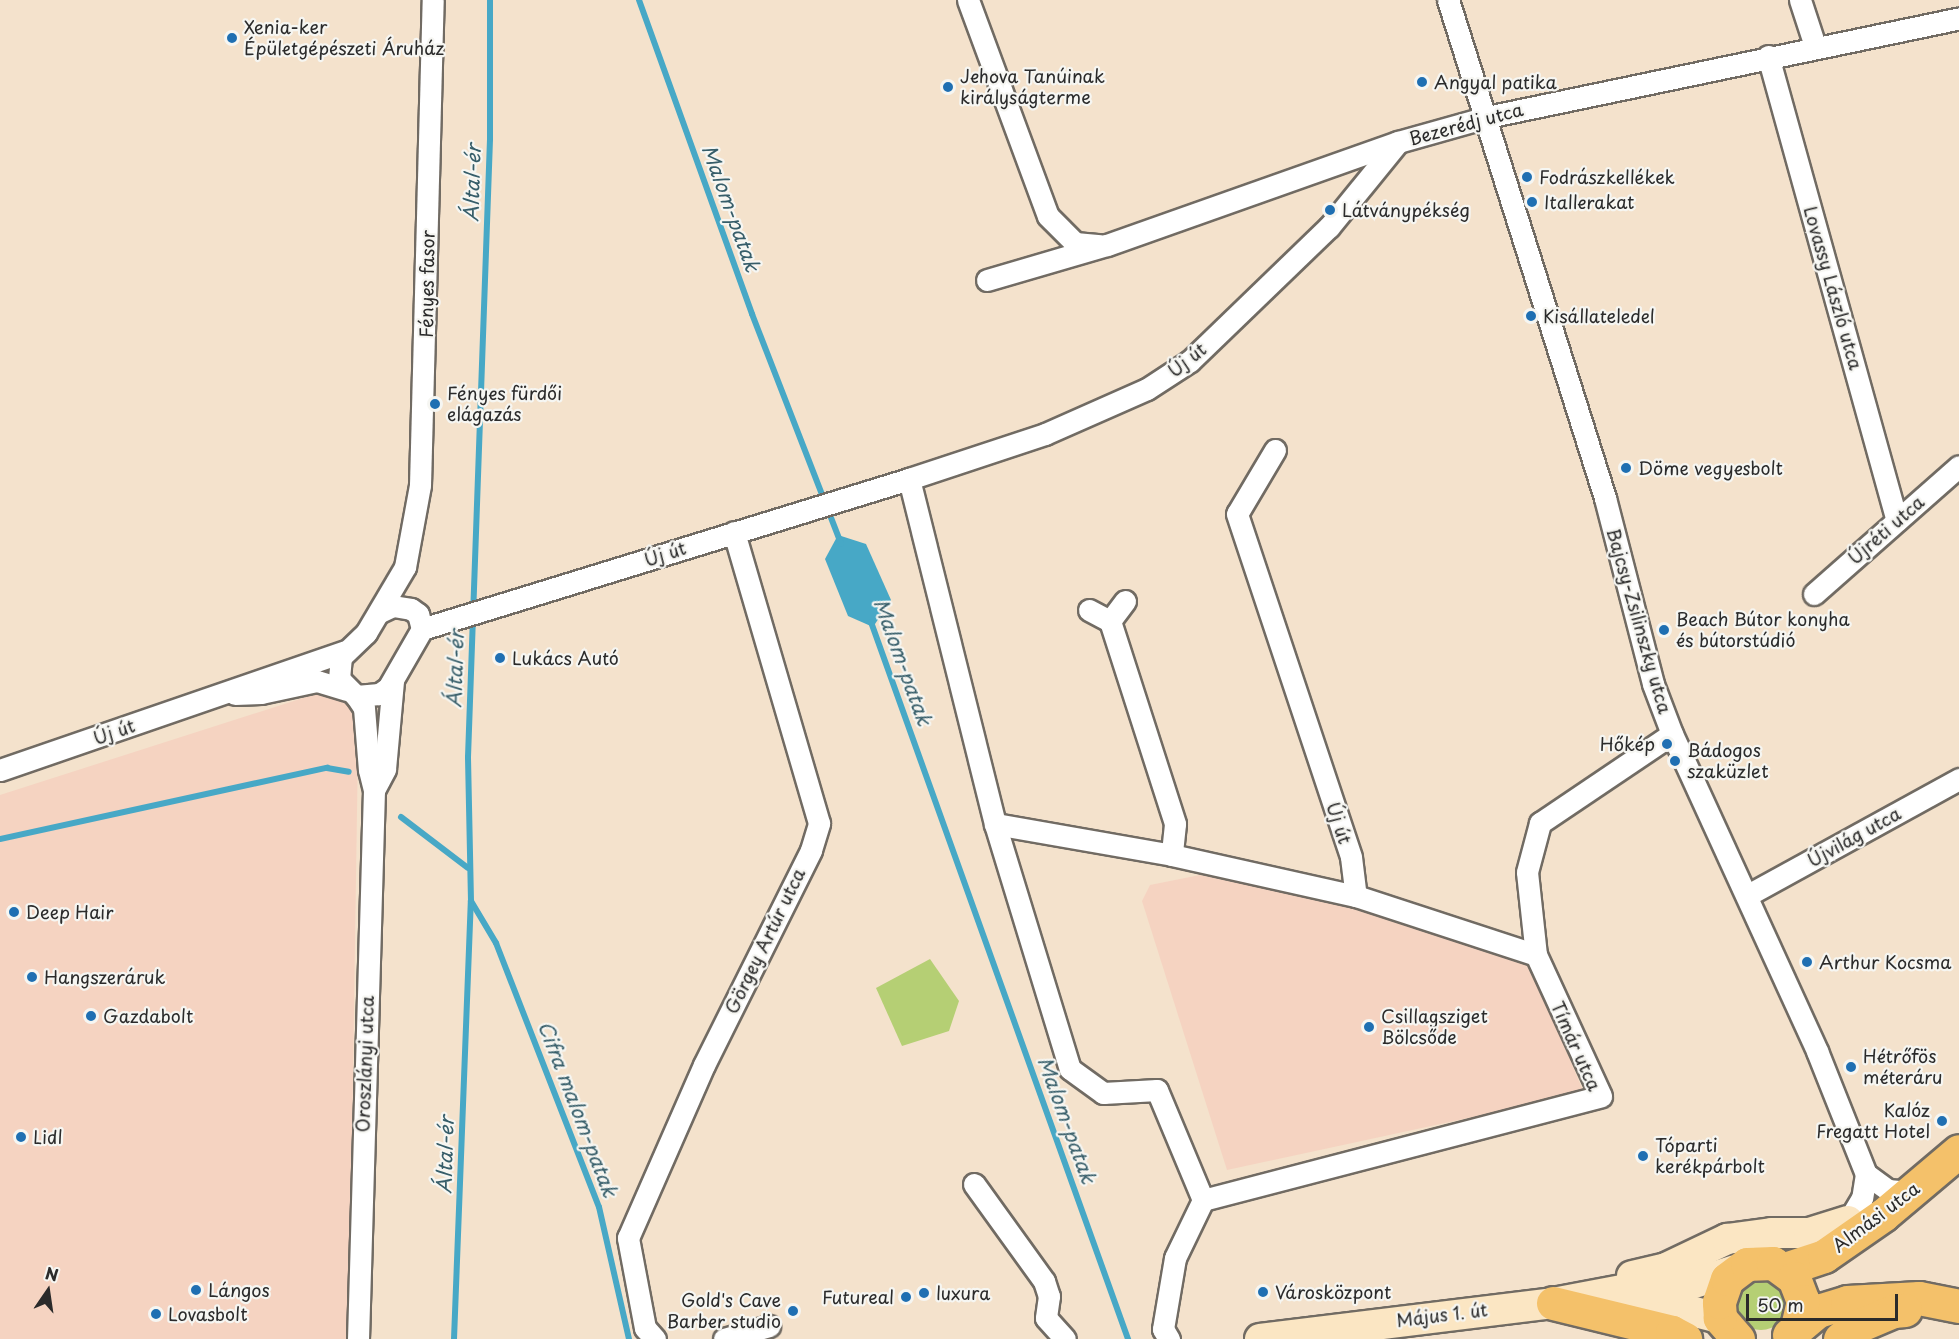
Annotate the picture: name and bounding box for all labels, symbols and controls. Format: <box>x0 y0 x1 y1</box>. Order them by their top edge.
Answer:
place label: Xenia-ker Épületgépészeti Áruház <box>244 17 444 60</box>
marker: Xenia-ker Épületgépészeti Áruház <box>225 31 239 45</box>
place label: Jehova Tanúinak királyságterme <box>960 66 1106 109</box>
place label: Angyal patika <box>1434 71 1557 93</box>
marker: Angyal patika <box>1415 75 1429 89</box>
marker: Jehova Tanúinak királyságterme <box>941 80 955 94</box>
street label: Bezerédj utca <box>1406 98 1526 150</box>
water label: Malom-patak <box>697 141 765 275</box>
water label: Által-ér <box>459 144 485 222</box>
place label: Fodrászkellékek <box>1539 166 1675 188</box>
marker: Fodrászkellékek <box>1520 170 1534 184</box>
place label: Itallerakat <box>1544 191 1634 213</box>
marker: Itallerakat <box>1525 195 1539 209</box>
place label: Látványpékség <box>1342 199 1470 221</box>
marker: Látványpékség <box>1323 203 1337 217</box>
street label: Lovassy László utca <box>1799 204 1867 372</box>
street label: Fényes fasor <box>415 229 439 339</box>
place label: Kisállateledel <box>1543 305 1655 327</box>
marker: Kisállateledel <box>1524 309 1538 323</box>
street label: Új út <box>1163 338 1211 382</box>
place label: Fényes fürdői elágazás <box>447 383 564 426</box>
marker: Fényes fürdői elágazás <box>428 397 442 411</box>
place label: Döme vegyesbolt <box>1638 457 1784 479</box>
marker: Döme vegyesbolt <box>1619 461 1633 475</box>
street label: Újréti utca <box>1844 491 1928 569</box>
street label: Bajcsy-Zsilinszky utca <box>1602 525 1676 717</box>
street label: Új út <box>641 537 689 571</box>
water label: Malom-patak <box>869 595 937 729</box>
place label: Beach Bútor konyha és bútorstúdió <box>1676 609 1852 652</box>
marker: Beach Bútor konyha és bútorstúdió <box>1657 623 1671 637</box>
water label: Által-ér <box>442 630 468 708</box>
place label: Lukács Autó <box>512 647 619 669</box>
marker: Lukács Autó <box>493 651 507 665</box>
street label: Új út <box>90 715 138 749</box>
place label: Hőkép <box>1600 733 1655 755</box>
marker: Hőkép <box>1660 737 1674 751</box>
place label: Bádogos szaküzlet <box>1687 740 1769 783</box>
marker: Bádogos szaküzlet <box>1668 754 1682 768</box>
street label: Új út <box>1322 799 1356 847</box>
street label: Újvilág utca <box>1803 802 1905 872</box>
street label: Görgey Artúr utca <box>720 864 810 1018</box>
place label: Deep Hair <box>26 901 115 923</box>
marker: Deep Hair <box>7 905 21 919</box>
place label: Arthur Kocsma <box>1819 951 1951 973</box>
marker: Arthur Kocsma <box>1800 955 1814 969</box>
place label: Hangszeráruk <box>44 966 165 988</box>
marker: Hangszeráruk <box>25 970 39 984</box>
street label: Oroszlányi utca <box>352 996 378 1132</box>
street label: Tímár utca <box>1547 998 1605 1094</box>
place label: Gazdabolt <box>103 1005 193 1027</box>
place label: Csillagsziget Bölcsőde <box>1381 1006 1488 1048</box>
marker: Gazdabolt <box>84 1009 98 1023</box>
water label: Cifra malom-patak <box>533 1017 623 1201</box>
marker: Csillagsziget Bölcsőde <box>1362 1020 1376 1034</box>
place label: Hétrőfös méteráru <box>1863 1046 1942 1088</box>
water label: Malom-patak <box>1033 1053 1101 1187</box>
marker: Hétrőfös méteráru <box>1844 1060 1858 1074</box>
place label: Kalóz Fregatt Hotel <box>1816 1100 1930 1142</box>
marker: Kalóz Fregatt Hotel <box>1935 1114 1949 1128</box>
water label: Által-ér <box>432 1116 458 1194</box>
place label: Lidl <box>33 1126 63 1148</box>
marker: Lidl <box>14 1130 28 1144</box>
place label: Tóparti kerékpárbolt <box>1655 1135 1765 1178</box>
marker: Tóparti kerékpárbolt <box>1636 1149 1650 1163</box>
street label: Almási utca <box>1828 1177 1924 1257</box>
text: N <box>43 1260 61 1287</box>
north arrow <box>18 1261 78 1321</box>
place label: Lángos <box>208 1279 270 1301</box>
place label: Városközpont <box>1275 1281 1391 1303</box>
place label: luxura <box>936 1282 990 1304</box>
scale bar <box>1749 1282 1900 1320</box>
marker: Lángos <box>189 1283 203 1297</box>
marker: Városközpont <box>1256 1285 1270 1299</box>
place label: Futureal <box>822 1286 894 1308</box>
marker: luxura <box>917 1286 931 1300</box>
place label: Gold's Cave Barber studio <box>664 1290 781 1332</box>
marker: Futureal <box>899 1290 913 1304</box>
text: 50 m <box>1757 1291 1804 1318</box>
street label: Május 1. út <box>1394 1299 1490 1331</box>
place label: Lovasbolt <box>168 1303 248 1325</box>
marker: Gold's Cave Barber studio <box>786 1304 800 1318</box>
marker: Lovasbolt <box>149 1307 163 1321</box>

